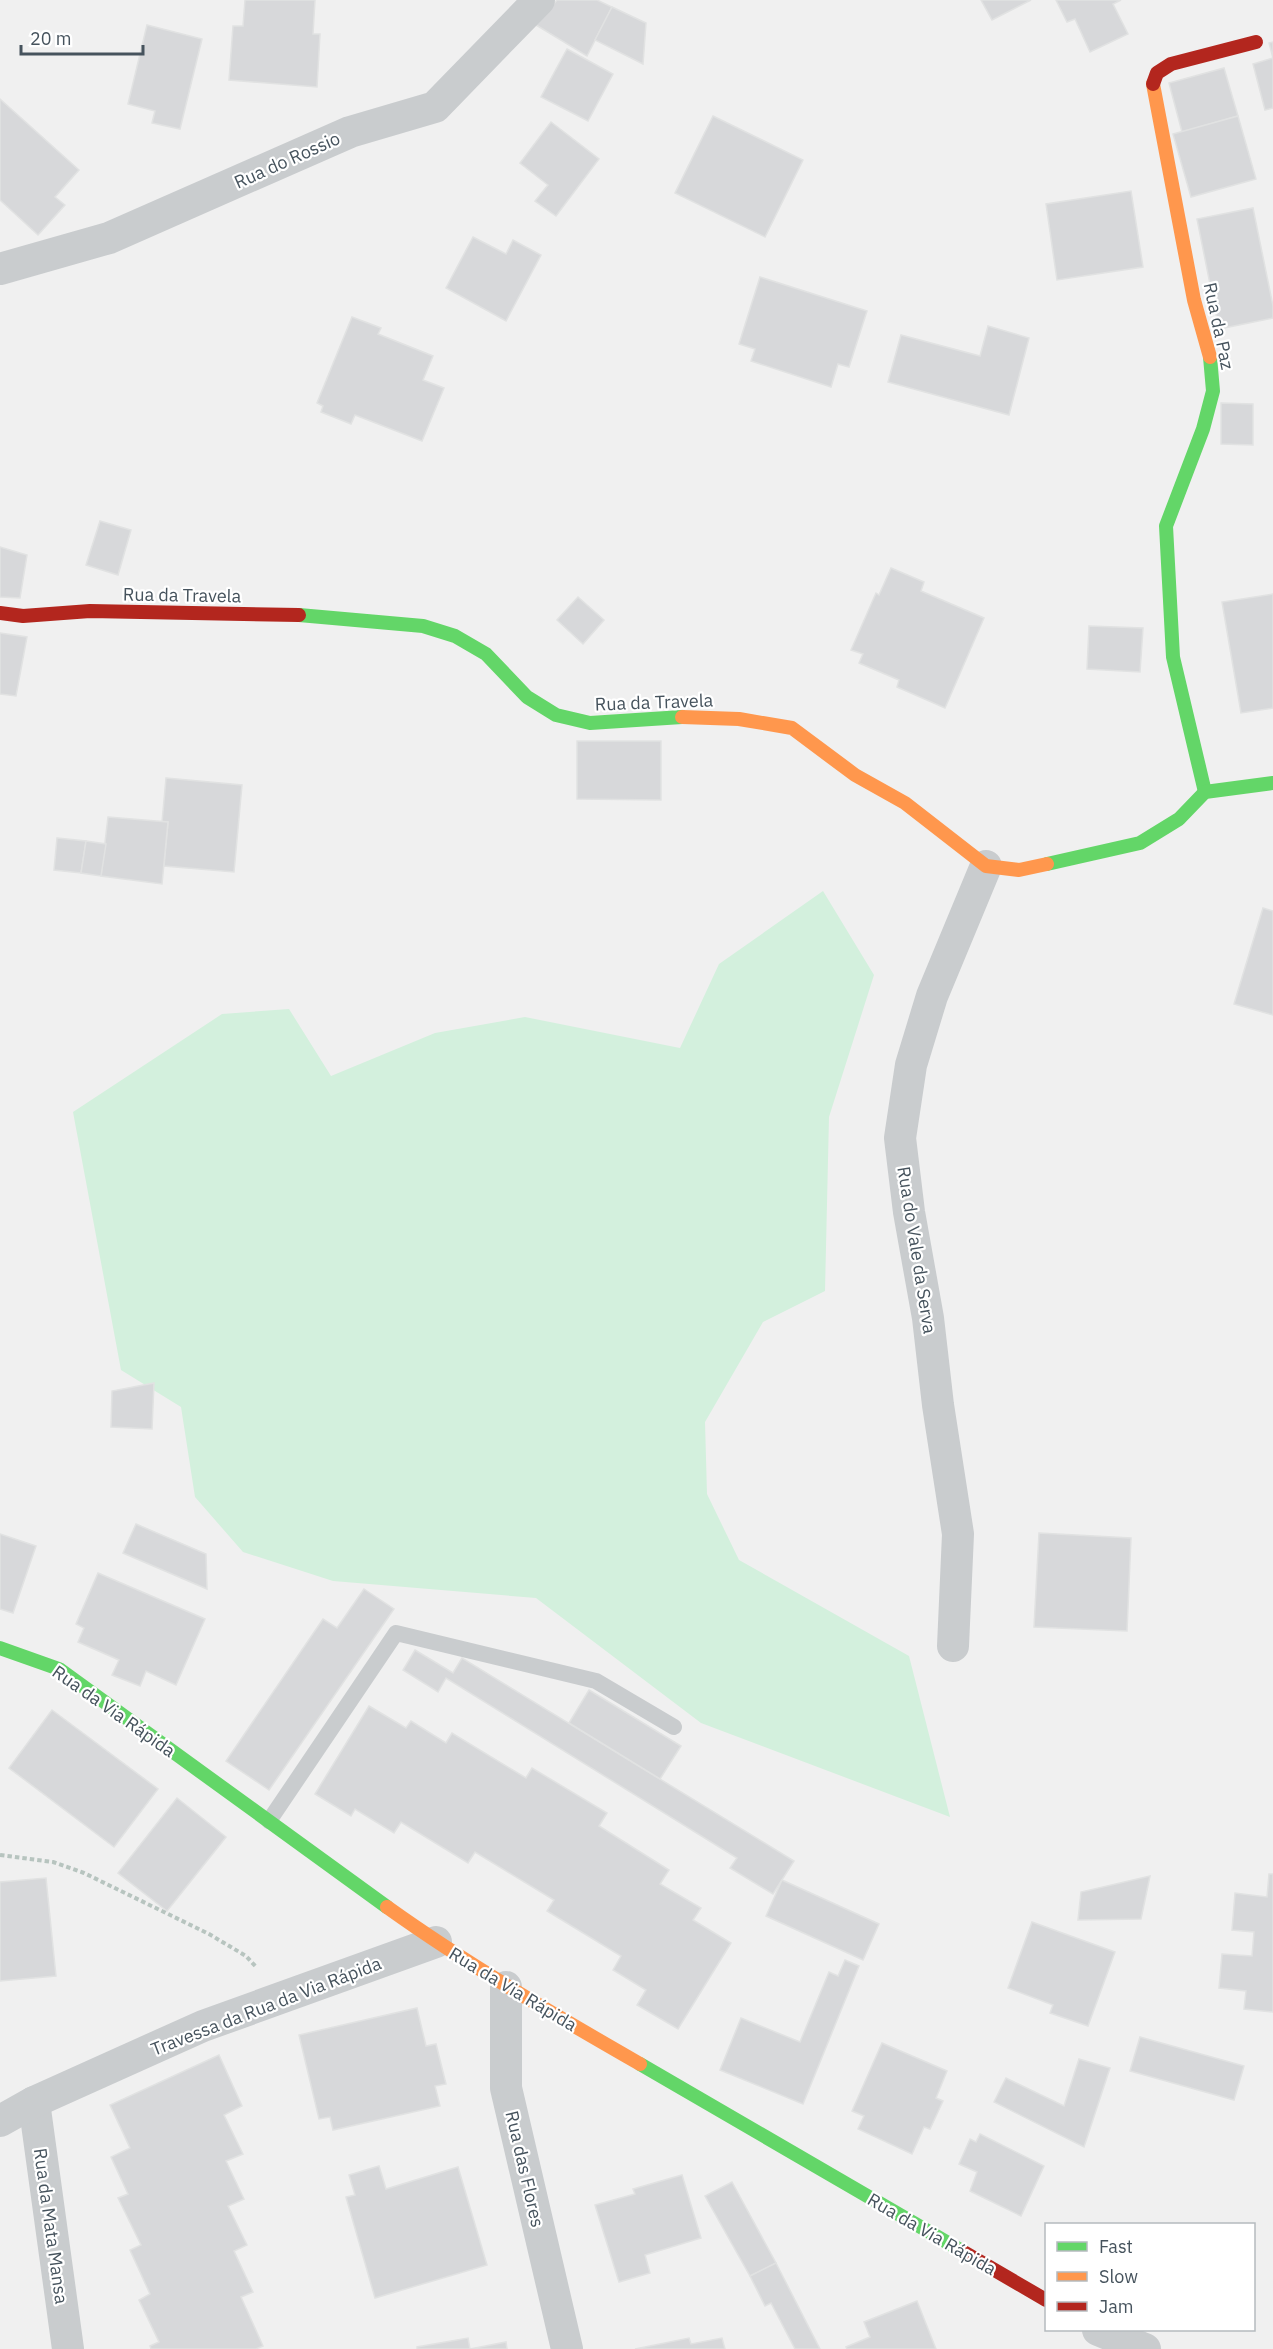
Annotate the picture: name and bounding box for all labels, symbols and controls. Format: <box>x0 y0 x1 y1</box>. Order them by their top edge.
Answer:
scale bar <box>21 18 142 56</box>
text: 20 m <box>30 27 72 50</box>
street label: Rua do Rossio <box>230 126 344 194</box>
street label: Rua da Paz <box>1199 280 1239 372</box>
street label: Rua da Travela <box>123 582 242 608</box>
street label: Rua da Travela <box>594 688 714 716</box>
street label: Rua do Vale da Serva <box>892 1165 942 1336</box>
street label: Rua da Via Rápida <box>48 1660 180 1762</box>
street label: Rua da Via Rápida <box>445 1942 581 2036</box>
street label: Travessa da Rua da Via Rápida <box>148 1951 385 2061</box>
street label: Rua das Flores <box>500 2108 550 2230</box>
street label: Rua da Mata Mansa <box>29 2147 73 2306</box>
street label: Rua da Via Rápida <box>863 2188 1001 2280</box>
legend <box>1045 2223 1255 2331</box>
text: Fast <box>1099 2235 1133 2258</box>
text: Slow <box>1099 2265 1138 2288</box>
text: Jam <box>1099 2295 1134 2318</box>

